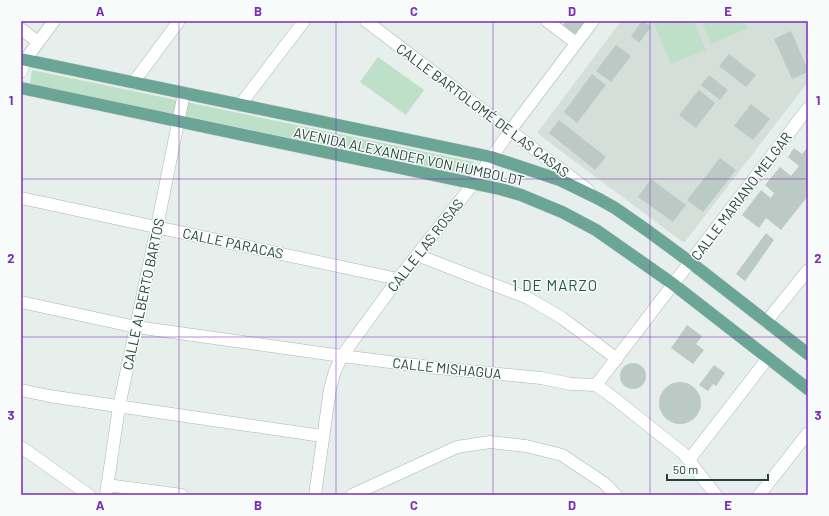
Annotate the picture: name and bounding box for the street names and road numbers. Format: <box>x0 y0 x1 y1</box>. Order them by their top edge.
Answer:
street label: CALLE BARTOLOMÉ DE LAS CASAS <box>393 39 573 181</box>
street label: AVENIDA ALEXANDER VON HUMBOLDT <box>292 123 526 189</box>
street label: CALLE MARIANO MELGAR <box>687 128 795 264</box>
street label: CALLE LAS ROSAS <box>383 195 467 295</box>
street label: CALLE ALBERTO BARTOS <box>119 216 167 372</box>
street label: CALLE PARACAS <box>181 224 285 262</box>
street label: CALLE MISHAGUA <box>392 354 503 382</box>

